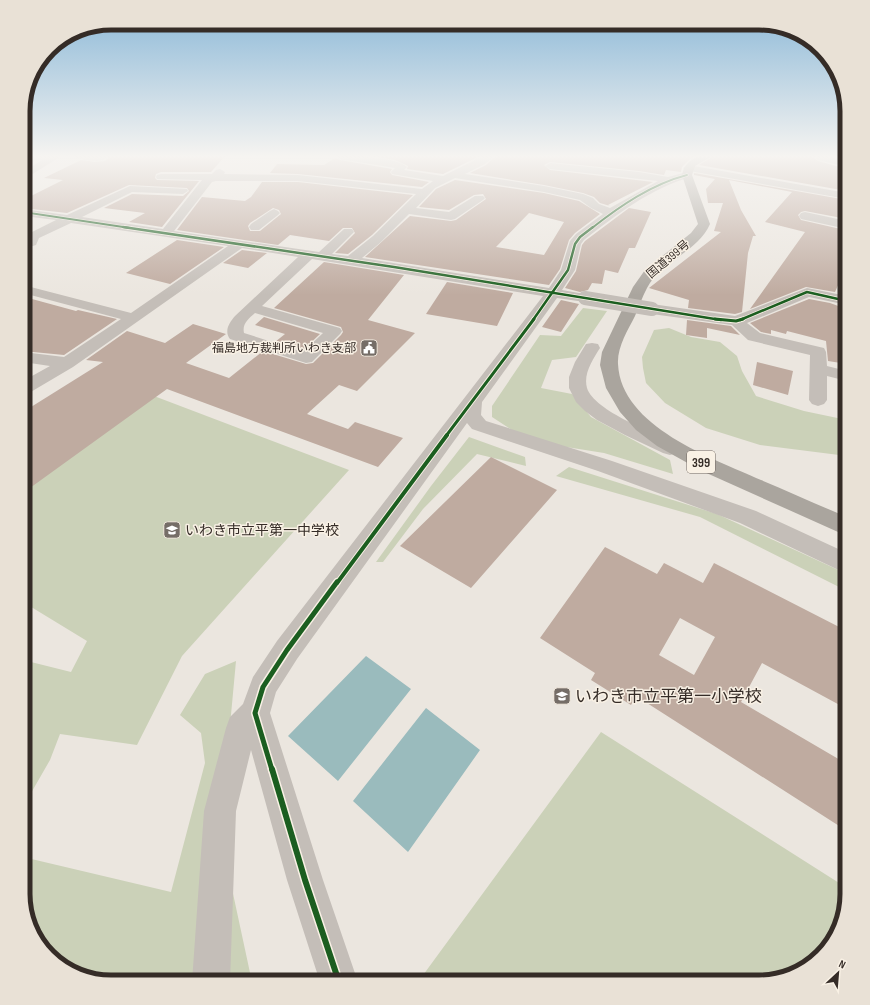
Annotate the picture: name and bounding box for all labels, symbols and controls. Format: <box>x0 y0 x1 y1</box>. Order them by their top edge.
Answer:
street label: 国道399号 <box>644 237 693 282</box>
public building icon: 福島地方裁判所いわき支部 <box>359 338 379 358</box>
place label: 福島地方裁判所いわき支部 <box>212 341 356 356</box>
road number: 399 <box>687 451 715 473</box>
school or university icon: いわき市立平第一中学校 <box>162 520 182 540</box>
place label: いわき市立平第一中学校 <box>185 522 339 539</box>
school or university icon: いわき市立平第一小学校 <box>552 686 572 706</box>
place label: いわき市立平第一小学校 <box>575 687 762 707</box>
north arrow <box>818 953 858 993</box>
text: N <box>837 957 848 972</box>

